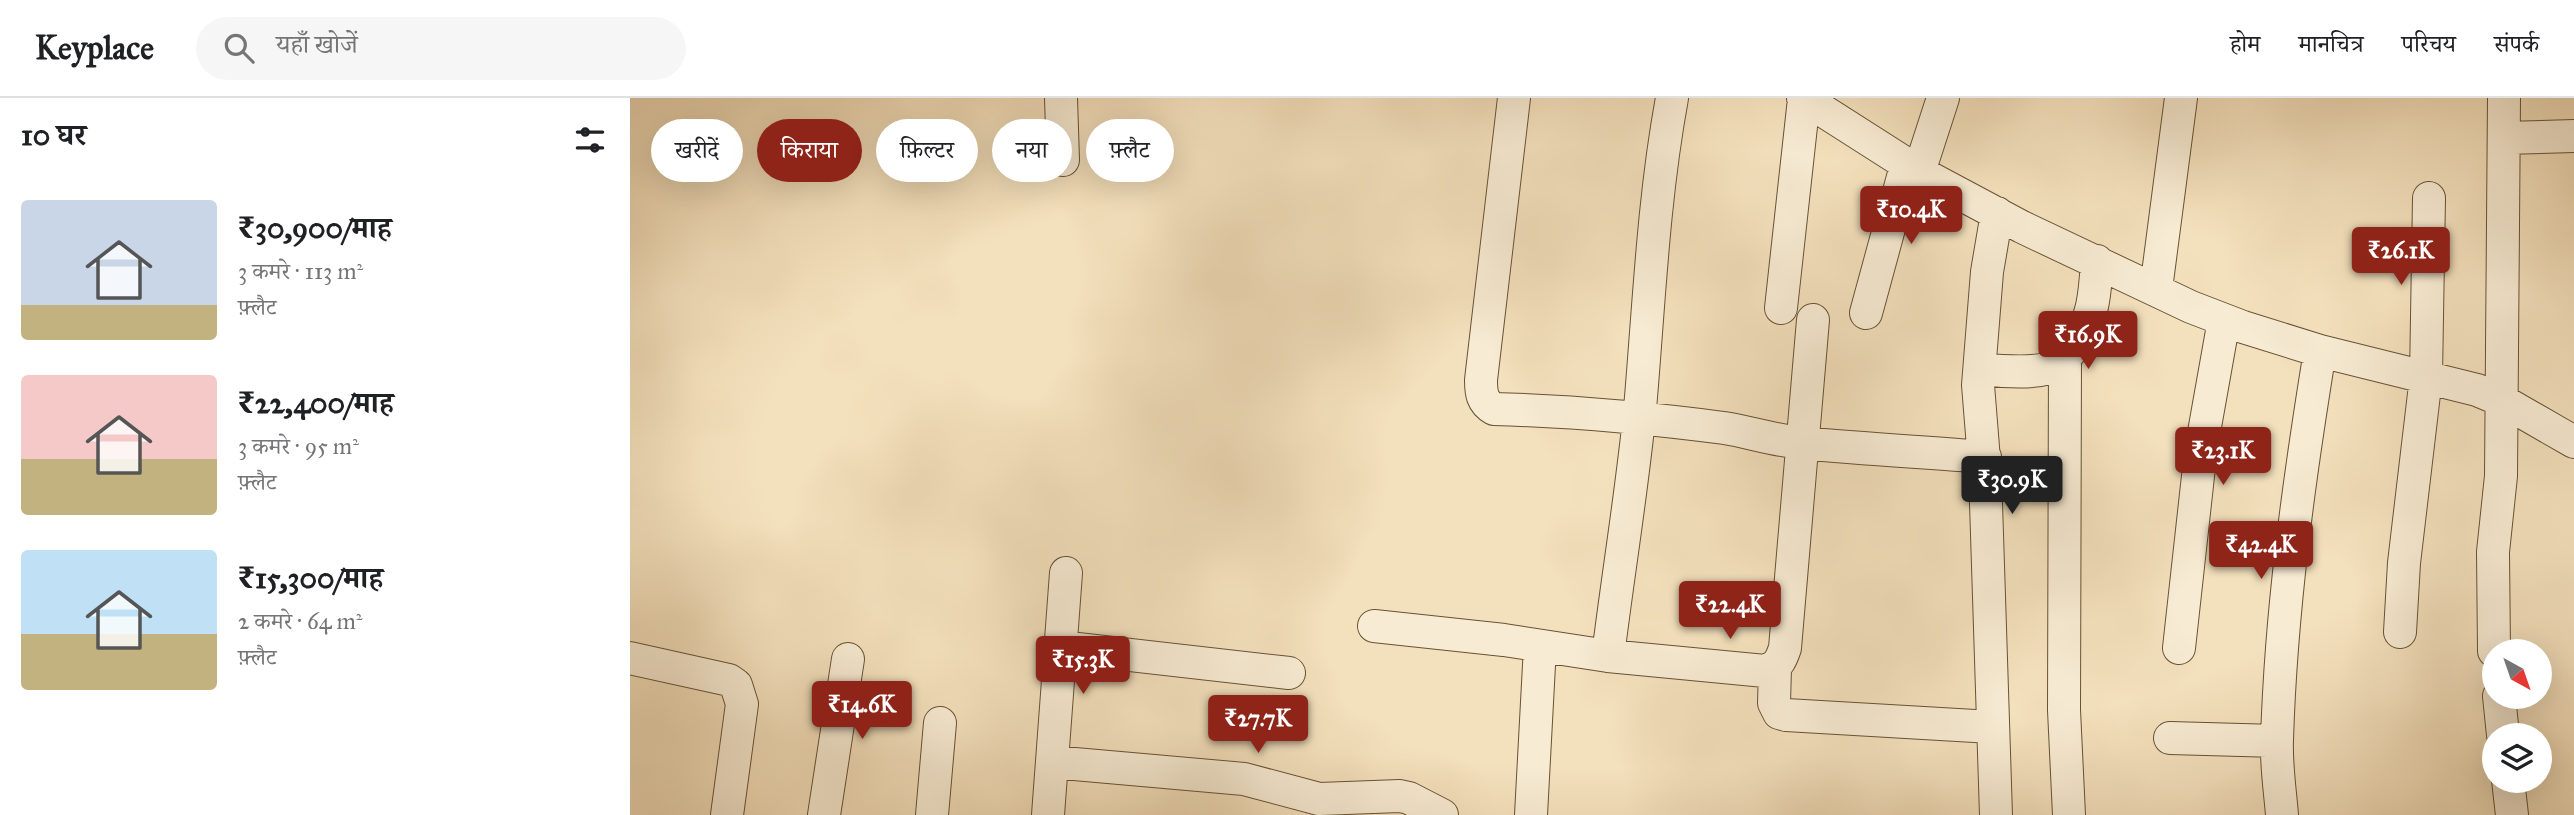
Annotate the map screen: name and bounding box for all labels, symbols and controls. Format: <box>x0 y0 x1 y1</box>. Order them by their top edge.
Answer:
search box <box>196 17 686 80</box>
text: Keyplace <box>35 28 154 68</box>
text: यहाँ खोजें <box>276 28 358 60</box>
icon: search <box>220 29 258 67</box>
text: होम <box>2230 29 2260 59</box>
text: मानचित्र <box>2298 29 2364 59</box>
text: परिचय <box>2402 29 2456 59</box>
text: संपर्क <box>2494 29 2539 59</box>
text: 10 घर <box>21 117 86 153</box>
chip: खरीदें <box>651 119 743 182</box>
chip: किराया <box>757 119 862 182</box>
chip: फ़िल्टर <box>876 119 978 182</box>
chip: नया <box>992 119 1072 182</box>
chip: फ़्लैट <box>1086 119 1174 182</box>
icon: filters <box>571 121 609 159</box>
pin: ₹10.4K <box>1854 186 1968 246</box>
text: ₹10.4K <box>1876 195 1946 223</box>
text: ₹30,900/माह <box>238 210 392 246</box>
icon: home <box>77 228 161 312</box>
pin: ₹26.1K <box>2344 228 2458 287</box>
text: ₹26.1K <box>2368 236 2434 264</box>
text: 3 कमरे · 113 m² <box>238 257 363 285</box>
text: फ़्लैट <box>238 293 276 321</box>
pin: ₹16.9K <box>2031 312 2145 371</box>
text: ₹16.9K <box>2054 320 2122 348</box>
text: ₹22,400/माह <box>238 385 394 421</box>
icon: home <box>77 403 161 487</box>
pin: ₹23.1K <box>2166 428 2280 487</box>
text: 3 कमरे · 95 m² <box>238 432 359 460</box>
text: ₹23.1K <box>2191 436 2255 464</box>
pin: ₹30.9K <box>1955 456 2069 516</box>
text: ₹30.9K <box>1977 465 2047 493</box>
text: फ़्लैट <box>238 468 276 496</box>
pin: ₹42.4K <box>2204 522 2318 581</box>
text: ₹42.4K <box>2225 530 2297 558</box>
text: ₹15,300/माह <box>238 560 383 596</box>
icon: home <box>77 578 161 662</box>
pin: ₹22.4K <box>1673 582 1787 641</box>
text: ₹22.4K <box>1695 590 1765 618</box>
text: 2 कमरे · 64 m² <box>238 607 363 635</box>
pin: ₹15.3K <box>1026 636 1140 696</box>
north arrow <box>2482 639 2552 709</box>
map controls <box>2482 639 2552 793</box>
text: फ़्लैट <box>238 643 276 671</box>
text: ₹15.3K <box>1052 645 1114 673</box>
pin: ₹14.6K <box>805 682 919 741</box>
text: ₹14.6K <box>828 690 896 718</box>
pin: ₹27.7K <box>1201 696 1315 755</box>
text: ₹27.7K <box>1224 704 1292 732</box>
button: layers <box>2482 723 2552 793</box>

